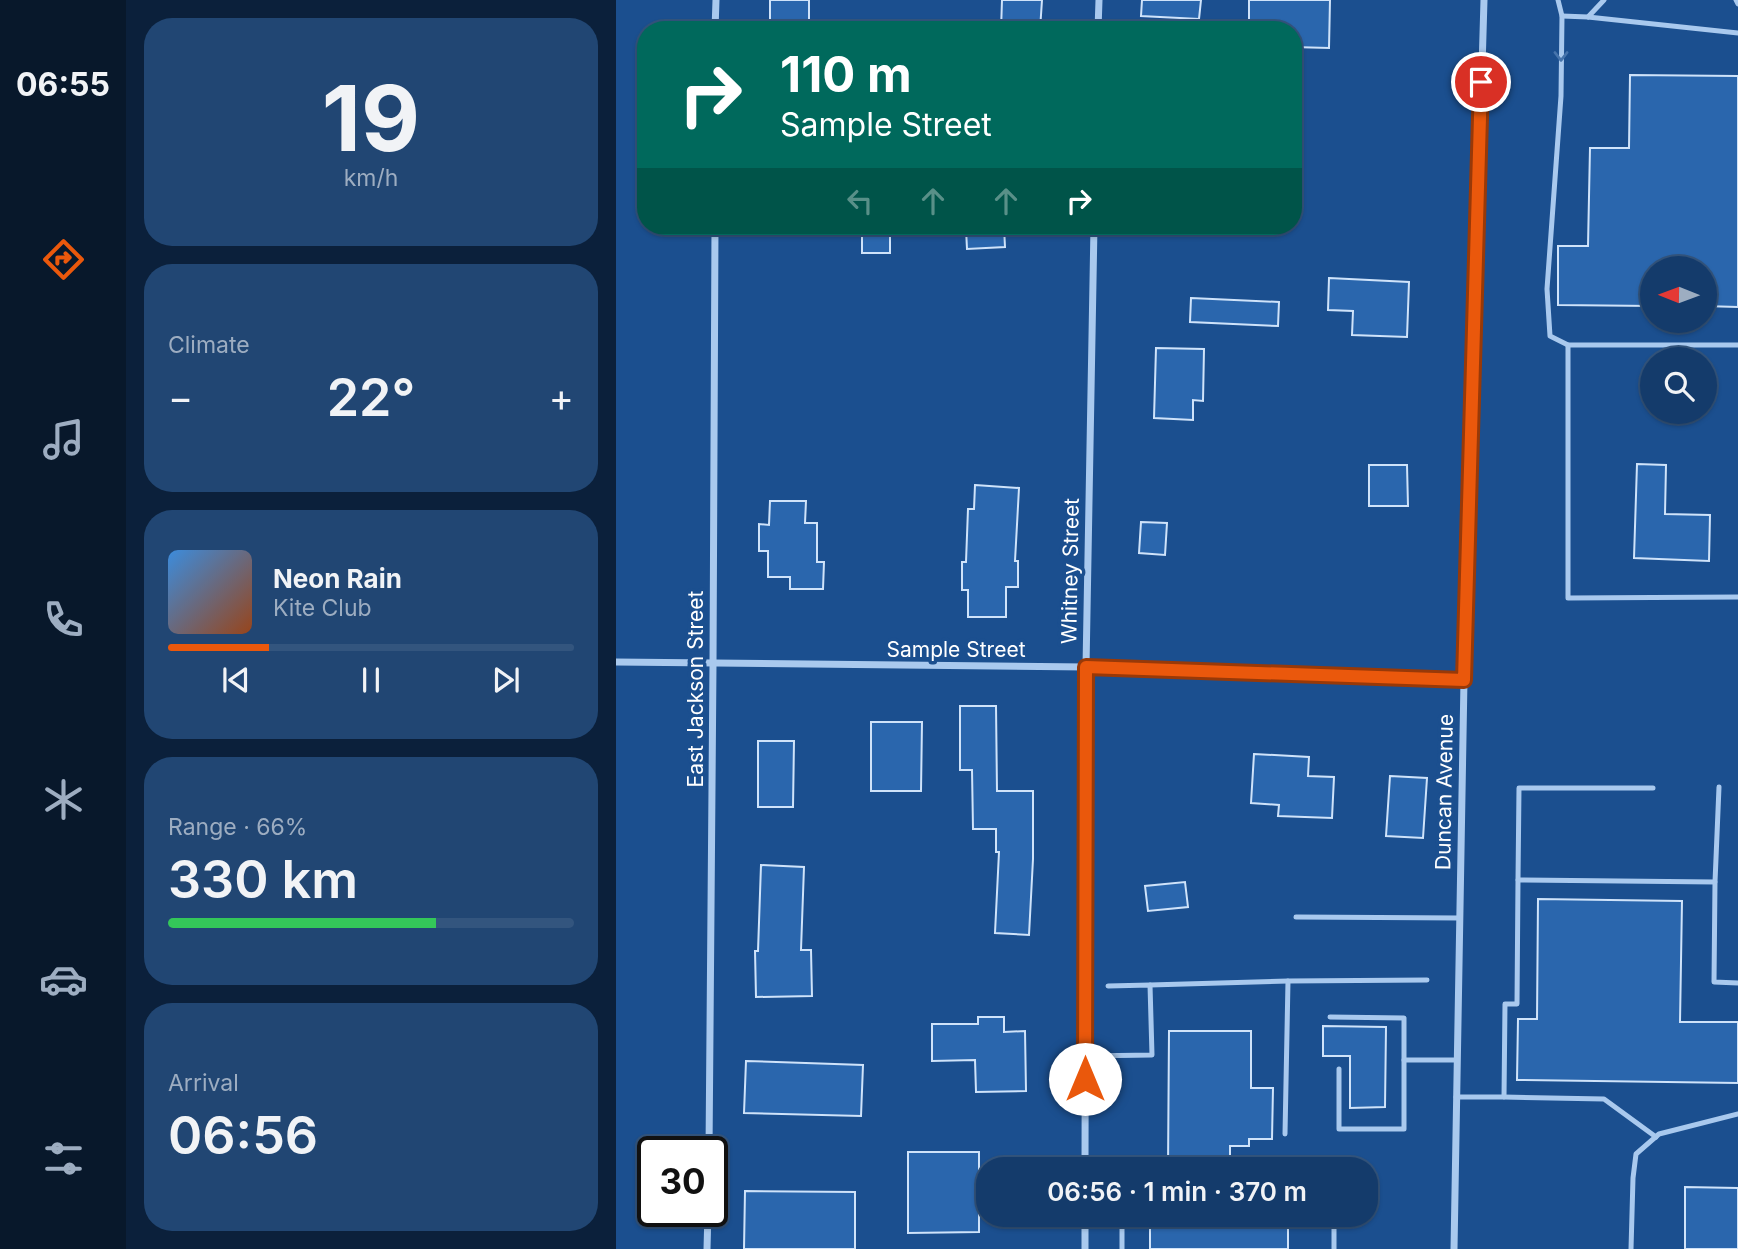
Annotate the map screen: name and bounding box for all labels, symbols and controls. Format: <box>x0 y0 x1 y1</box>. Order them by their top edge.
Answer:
text: 110 m <box>780 45 912 104</box>
icon: right <box>665 49 756 140</box>
one-way arrow <box>1553 51 1569 62</box>
pin <box>1451 52 1511 112</box>
text: 19 <box>322 63 420 173</box>
icon: arrive <box>1462 63 1500 101</box>
text: 06:55 <box>16 65 110 104</box>
text: Sample Street <box>780 105 992 144</box>
text: km/h <box>344 164 398 192</box>
icon: left <box>841 182 879 220</box>
icon: ahead <box>914 182 952 220</box>
icon: ahead <box>987 182 1025 220</box>
icon: right <box>1060 182 1098 220</box>
icon: directions <box>39 235 88 284</box>
north arrow <box>1640 256 1717 332</box>
map controls <box>1640 256 1717 424</box>
text: Climate <box>168 331 250 359</box>
button: search <box>1640 347 1717 424</box>
text: 22° <box>327 366 415 429</box>
text: − <box>168 374 193 420</box>
text: + <box>549 374 574 420</box>
icon: music <box>39 415 88 464</box>
street label: Whitney Street <box>1056 498 1084 644</box>
text: Neon Rain <box>273 563 402 594</box>
street label: East Jackson Street <box>683 590 708 787</box>
text: Kite Club <box>273 594 372 622</box>
icon: phone <box>39 595 88 644</box>
street label: Sample Street <box>886 637 1026 662</box>
icon: previous <box>217 661 255 699</box>
icon: pause <box>352 661 390 699</box>
icon: next <box>487 661 525 699</box>
street label: Duncan Avenue <box>1430 714 1458 870</box>
icon: climate <box>39 775 88 824</box>
text: Range · 66% <box>168 813 307 841</box>
text: 330 km <box>168 848 358 911</box>
icon: car <box>39 955 88 1004</box>
position arrow <box>1048 1042 1122 1116</box>
text: Arrival <box>168 1069 239 1097</box>
text: 06:56 <box>168 1104 318 1167</box>
icon: filters <box>39 1134 88 1183</box>
speed limit sign: 30 <box>637 1136 728 1227</box>
text: 06:56 · 1 min · 370 m <box>1047 1176 1307 1207</box>

